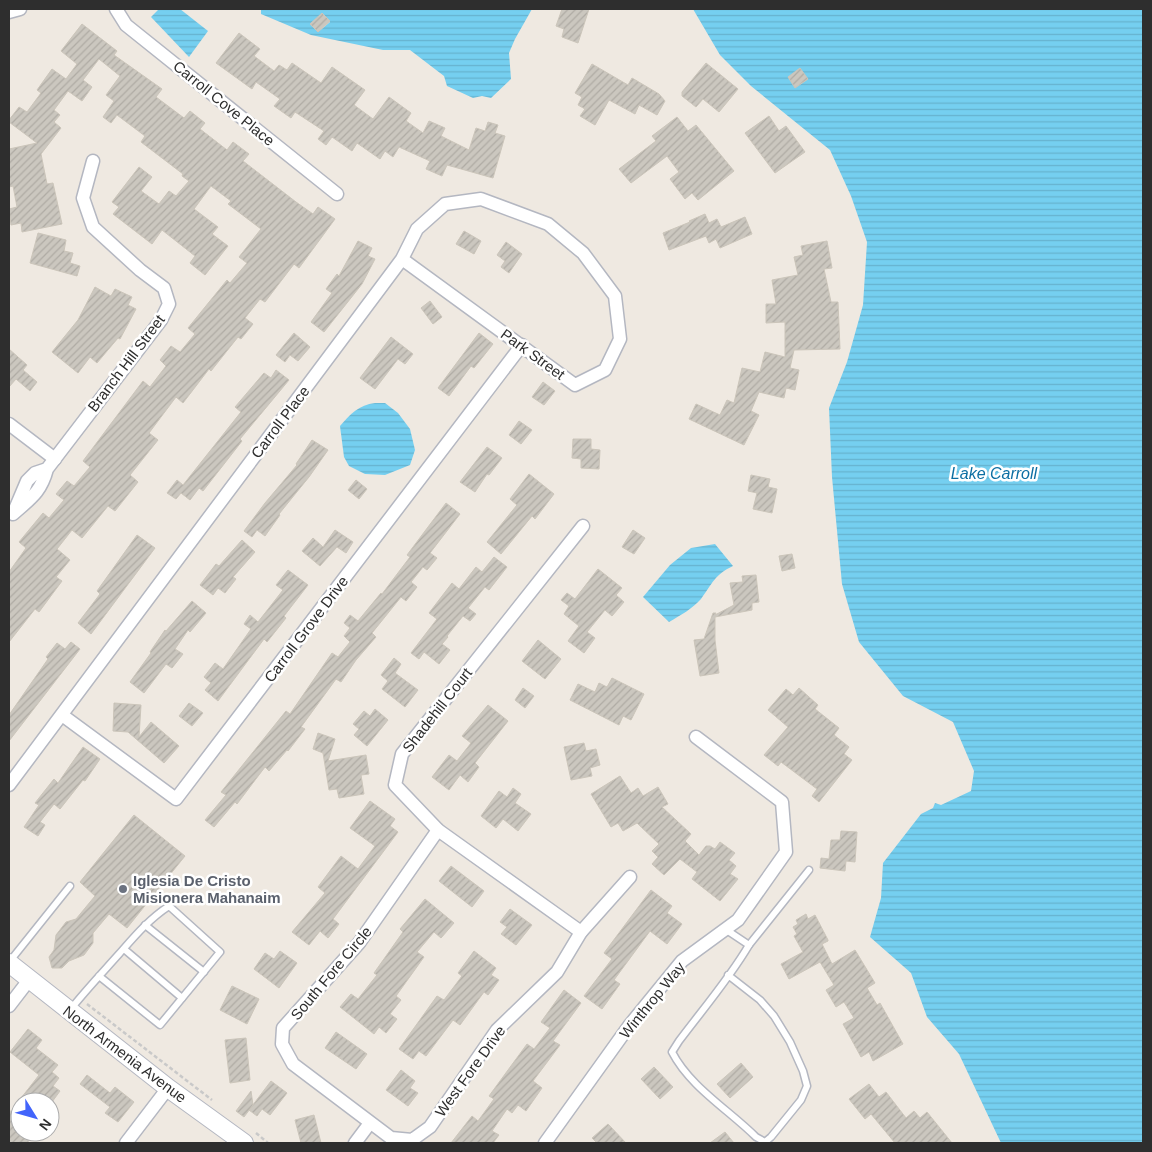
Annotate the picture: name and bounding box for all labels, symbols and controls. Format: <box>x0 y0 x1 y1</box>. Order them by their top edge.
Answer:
street label: Carroll Cove Place <box>170 57 278 149</box>
street label: Branch Hill Street <box>84 311 168 415</box>
street label: Park Street <box>498 325 569 383</box>
street label: Carroll Place <box>247 383 313 461</box>
water label: Lake Carroll <box>951 465 1038 482</box>
street label: Carroll Grove Drive <box>261 573 351 685</box>
street label: Shadehill Court <box>399 664 476 756</box>
place label: Iglesia De Cristo Misionera Mahanaim <box>133 872 281 906</box>
marker: Iglesia De Cristo Misionera Mahanaim <box>117 883 129 895</box>
street label: South Fore Circle <box>287 923 375 1023</box>
street label: Winthrop Way <box>616 958 688 1042</box>
street label: North Armenia Avenue <box>60 1002 190 1106</box>
street label: West Fore Drive <box>431 1022 509 1120</box>
north arrow <box>10 1092 60 1142</box>
text: N <box>36 1116 55 1134</box>

